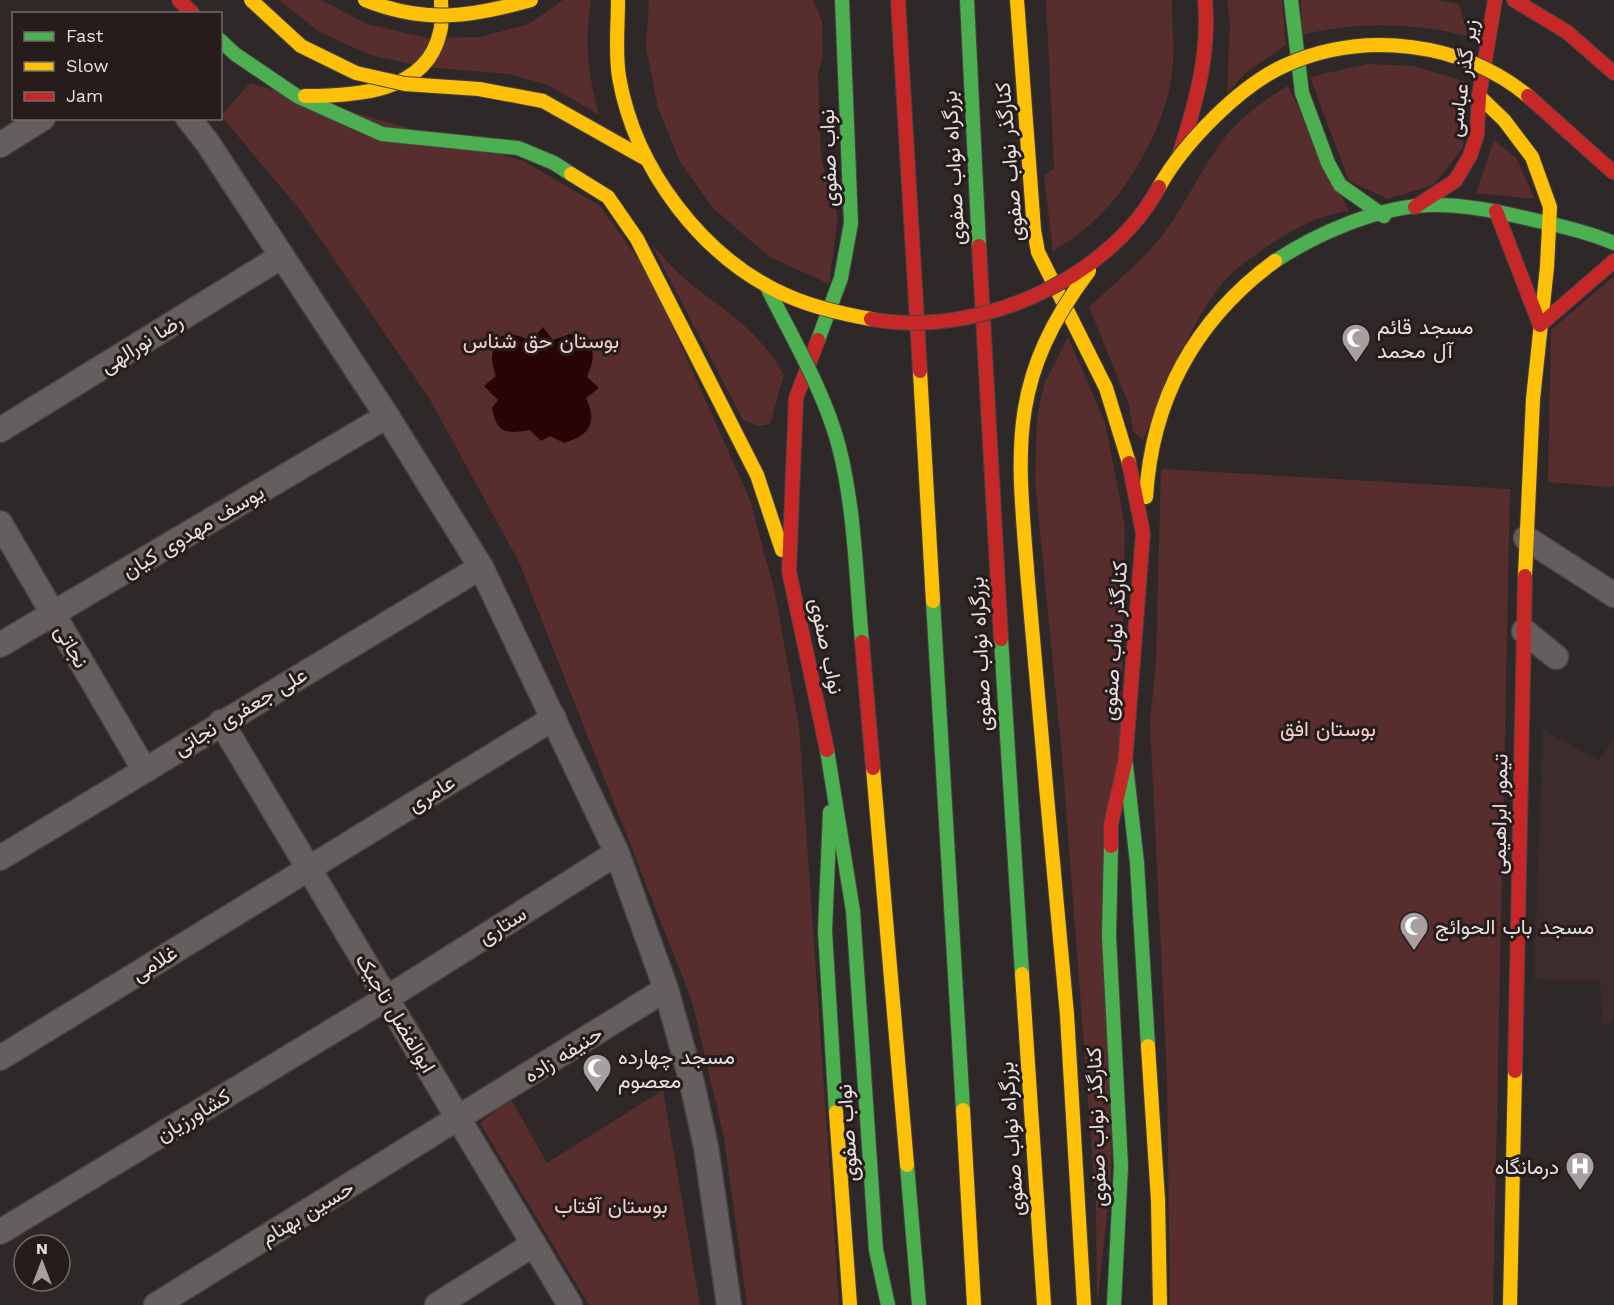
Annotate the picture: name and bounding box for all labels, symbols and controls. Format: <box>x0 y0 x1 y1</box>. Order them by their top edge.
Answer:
legend <box>12 12 222 120</box>
street label: زیر گذر عباسی <box>1441 18 1484 139</box>
text: Fast <box>66 25 104 46</box>
text: Slow <box>66 55 109 76</box>
street label: کنارگذر نواب صفوی <box>990 81 1029 243</box>
text: Jam <box>66 85 103 106</box>
street label: بزرگراه نواب صفوی <box>936 90 971 246</box>
street label: نواب صفوی <box>814 109 843 207</box>
street label: رضا نورالهی <box>95 308 187 379</box>
place label: مسجد قائم آل محمد <box>1377 314 1473 363</box>
mosque icon: مسجد قائم آل محمد <box>1340 322 1372 364</box>
park label: بوستان حق شناس <box>463 328 619 354</box>
street label: یوسف مهدوی کیان <box>118 479 269 584</box>
street label: کنارگذر نواب صفوی <box>1096 560 1133 722</box>
street label: بزرگراه نواب صفوی <box>963 576 998 732</box>
street label: نواب صفوی <box>804 596 849 697</box>
street label: نجاتی <box>50 620 94 672</box>
street label: علی جعفری نجاتی <box>169 661 312 761</box>
park label: بوستان افق <box>1280 716 1376 742</box>
street label: تیمور ابراهیمی <box>1485 753 1514 875</box>
street label: عامری <box>403 769 460 818</box>
street label: ستاری <box>473 901 531 950</box>
mosque icon: مسجد باب الحوائج <box>1398 910 1430 952</box>
place label: مسجد باب الحوائج <box>1435 914 1594 941</box>
street label: غلامی <box>127 939 181 987</box>
street label: ابوالفضل تاجیک <box>350 949 441 1078</box>
street label: حنیفه زاده <box>519 1020 607 1089</box>
place label: مسجد چهارده معصوم <box>618 1044 735 1095</box>
street label: کنارگذر نواب صفوی <box>1081 1047 1112 1207</box>
mosque icon: مسجد چهارده معصوم <box>581 1052 613 1094</box>
street label: بزرگراه نواب صفوی <box>993 1061 1030 1217</box>
street label: کشاورزیان <box>151 1083 235 1148</box>
street label: نواب صفوی <box>831 1083 864 1183</box>
hospital icon: درمانگاه <box>1564 1150 1596 1192</box>
place label: درمانگاه <box>1495 1154 1559 1180</box>
street label: حسین بهنام <box>256 1174 359 1251</box>
park label: بوستان آفتاب <box>554 1193 668 1219</box>
north arrow <box>12 1233 72 1293</box>
text: N <box>36 1239 48 1258</box>

